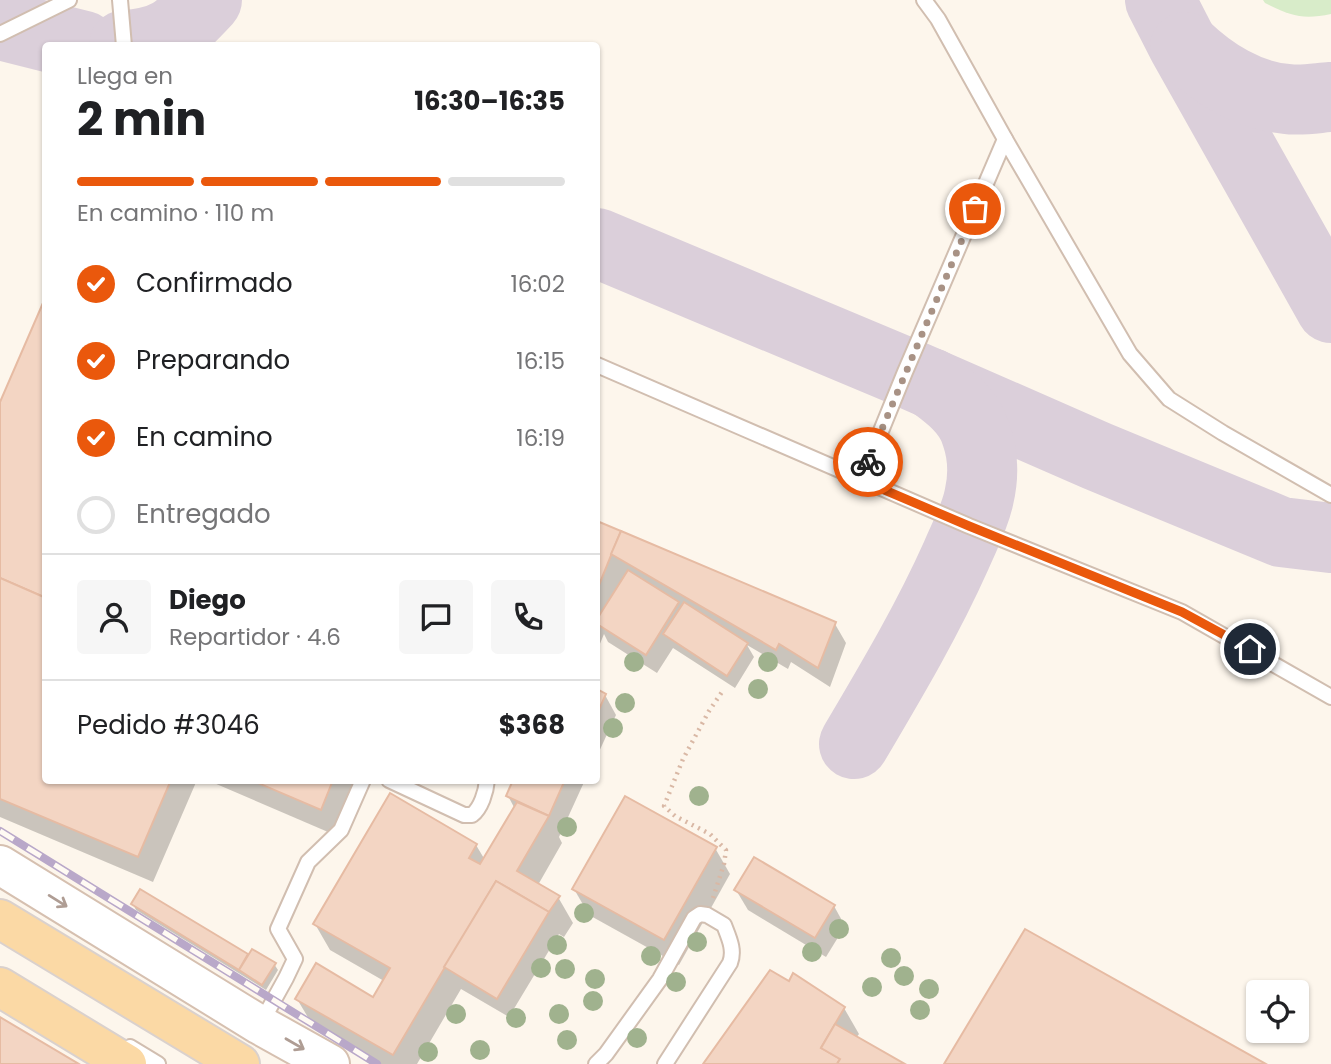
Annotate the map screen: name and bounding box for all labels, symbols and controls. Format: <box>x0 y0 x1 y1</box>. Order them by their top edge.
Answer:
text: Llega en <box>77 60 173 92</box>
text: 16:30–16:35 <box>414 83 565 119</box>
text: 2 min <box>77 87 206 151</box>
pin <box>945 179 1005 239</box>
icon: bag <box>956 190 994 228</box>
text: En camino · 110 m <box>77 197 274 229</box>
icon: check <box>77 265 115 303</box>
text: Confirmado <box>136 265 293 301</box>
text: 16:02 <box>510 268 565 300</box>
icon: check <box>77 342 115 380</box>
text: Preparando <box>136 342 290 378</box>
text: 16:15 <box>516 345 565 377</box>
icon: check <box>77 419 115 457</box>
text: En camino <box>136 419 273 455</box>
text: 16:19 <box>516 422 565 454</box>
courier <box>833 427 903 497</box>
icon: bike <box>849 443 887 481</box>
text: Entregado <box>136 496 271 532</box>
button: person <box>77 580 151 654</box>
button: chat <box>399 580 473 654</box>
button: phone <box>491 580 565 654</box>
text: Diego <box>169 582 246 618</box>
pin <box>1220 619 1280 679</box>
text: Repartidor · 4.6 <box>169 621 341 653</box>
icon: home <box>1231 630 1269 668</box>
text: Pedido #3046 <box>77 707 260 743</box>
text: $368 <box>499 707 565 743</box>
one-way arrow <box>48 894 68 908</box>
map controls <box>1246 980 1309 1043</box>
button: locate <box>1246 980 1309 1043</box>
one-way arrow <box>284 1037 304 1051</box>

